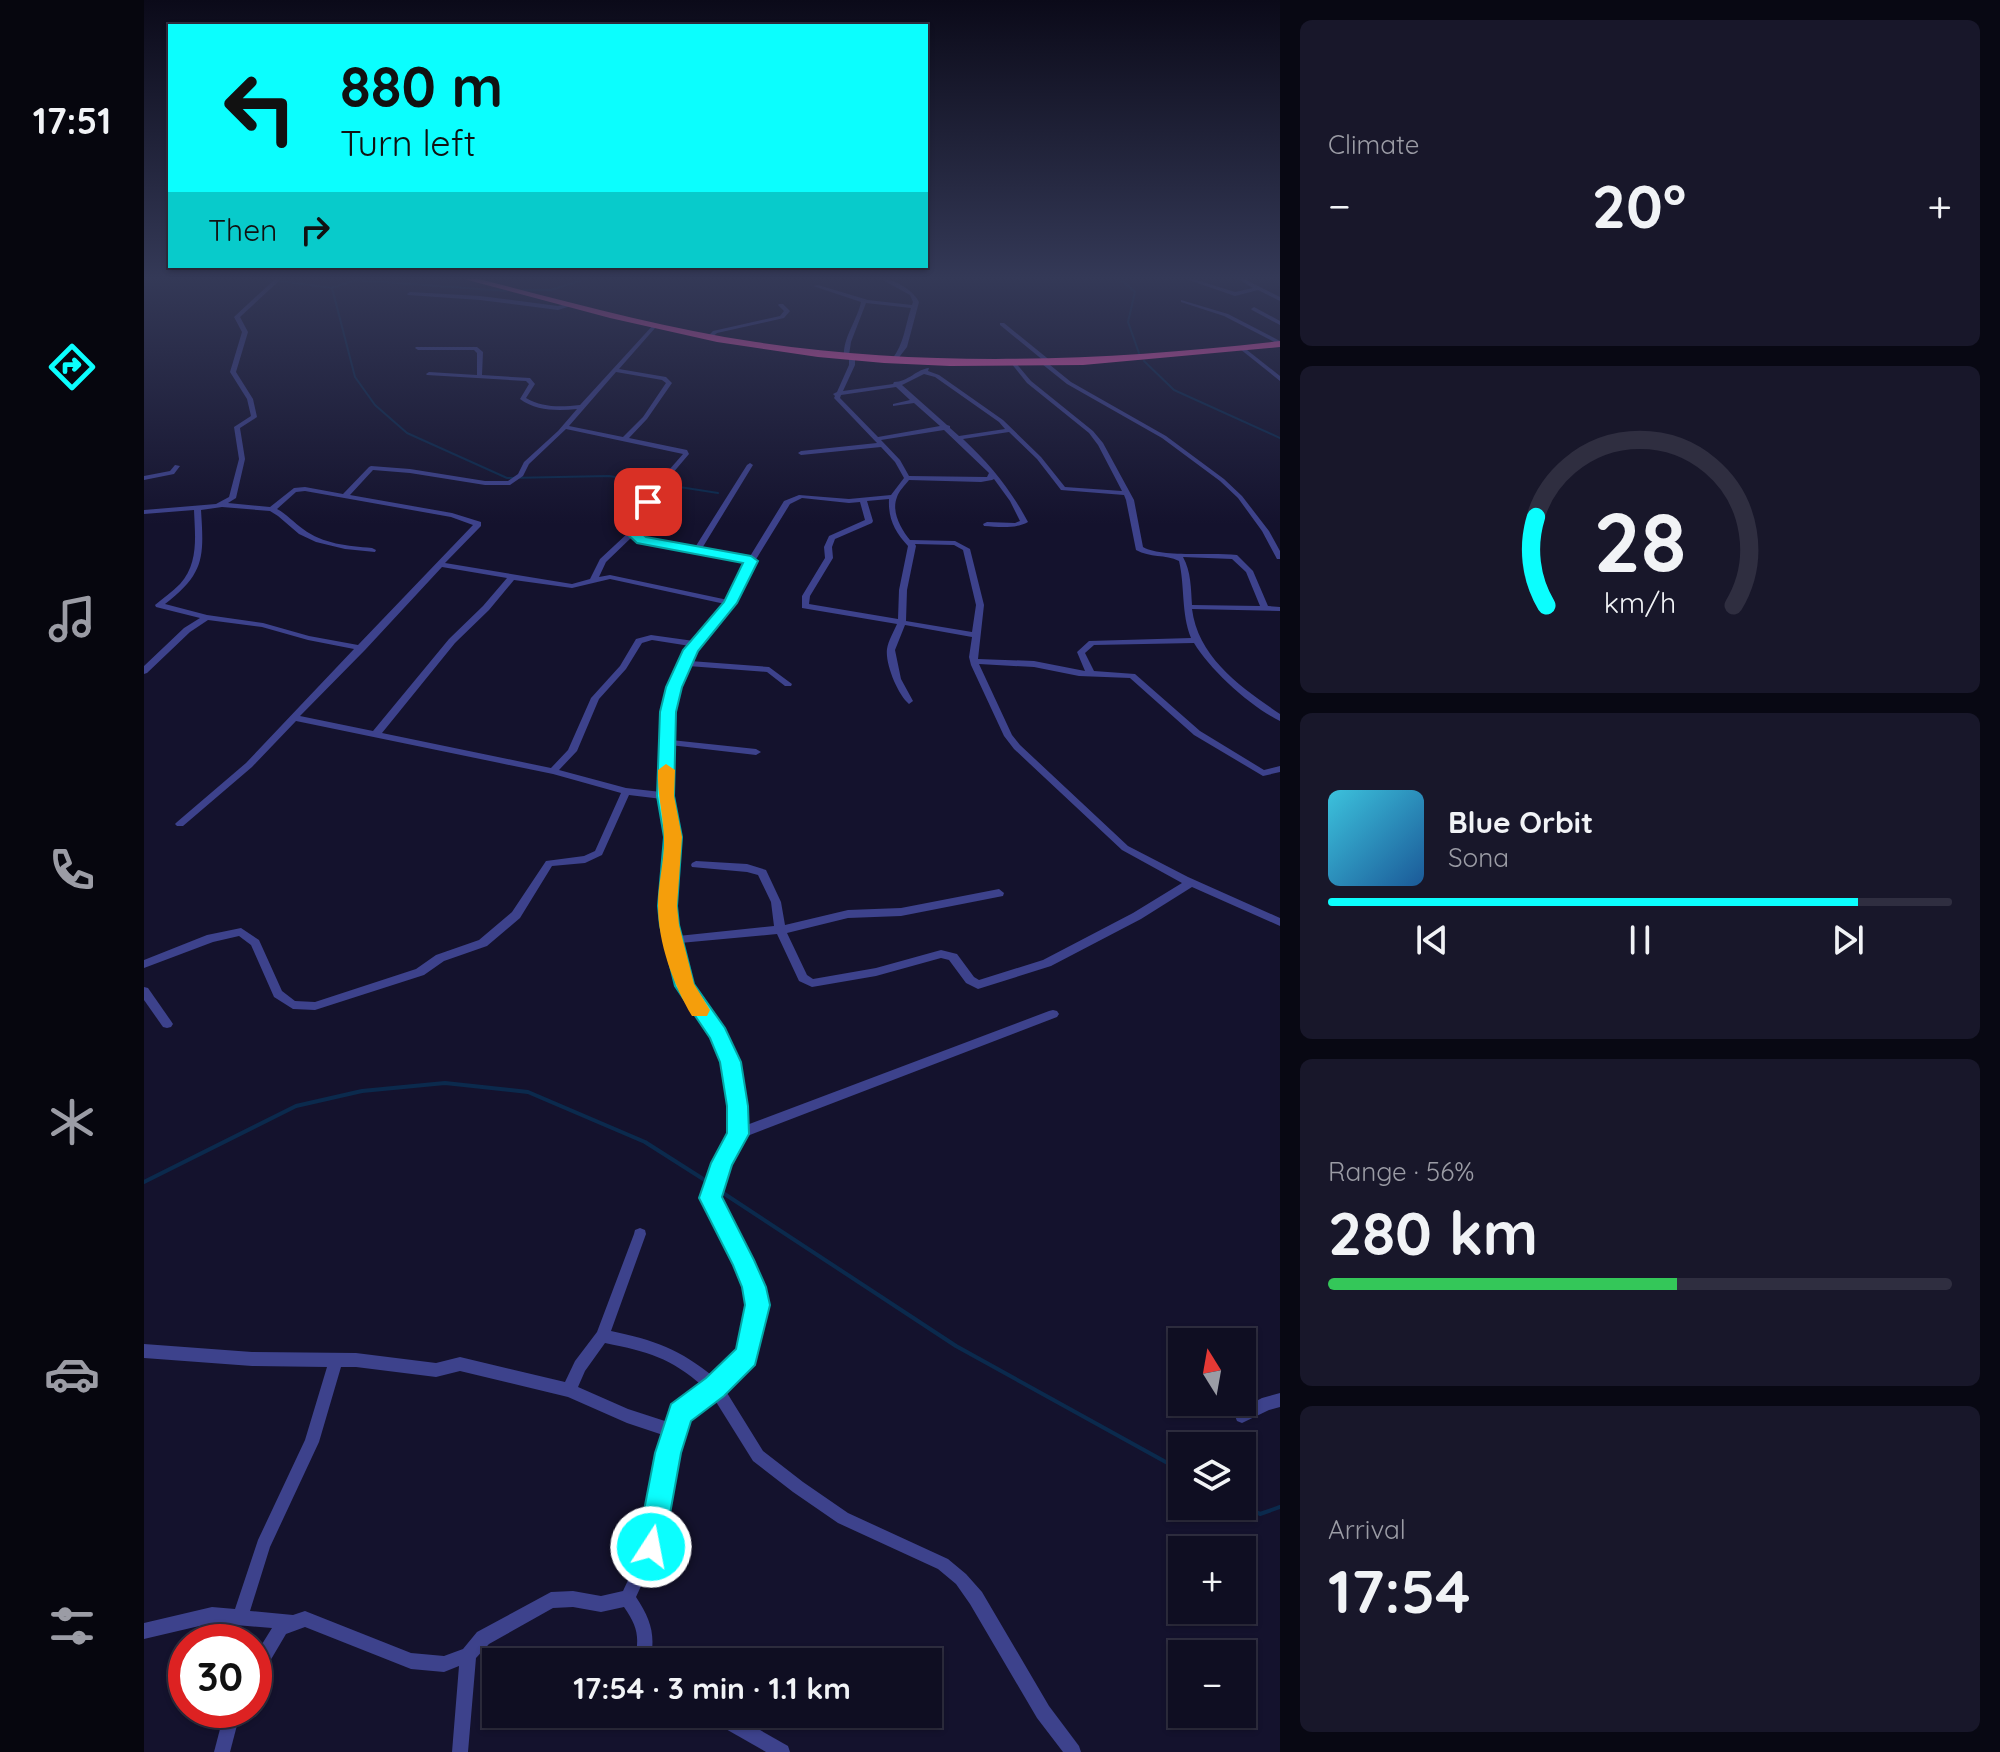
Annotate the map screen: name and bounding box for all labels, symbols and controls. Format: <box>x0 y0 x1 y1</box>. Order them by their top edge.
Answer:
text: 880 m <box>340 51 503 121</box>
icon: left <box>208 56 312 160</box>
text: 17:51 <box>33 98 111 143</box>
text: Turn left <box>340 120 476 165</box>
text: Climate <box>1328 128 1419 161</box>
text: 20° <box>1592 168 1686 243</box>
text: − <box>1328 178 1351 233</box>
text: + <box>1927 178 1952 233</box>
icon: right <box>293 208 337 252</box>
text: Then <box>208 211 277 249</box>
icon: directions <box>44 339 100 395</box>
pin <box>614 468 682 536</box>
icon: arrive <box>626 480 670 524</box>
text: 28 <box>1594 488 1686 592</box>
text: km/h <box>1604 584 1676 620</box>
icon: music <box>44 591 100 647</box>
text: Blue Orbit <box>1448 803 1593 841</box>
text: Sona <box>1448 841 1509 874</box>
icon: phone <box>44 842 100 898</box>
icon: previous <box>1410 918 1454 962</box>
icon: pause <box>1618 918 1662 962</box>
icon: next <box>1826 918 1870 962</box>
icon: climate <box>44 1094 100 1150</box>
text: Range · 56% <box>1328 1155 1474 1188</box>
text: 280 km <box>1328 1195 1538 1270</box>
north arrow <box>1168 1328 1256 1416</box>
map controls <box>1168 1328 1256 1728</box>
icon: car <box>44 1346 100 1402</box>
button: layers <box>1168 1432 1256 1520</box>
position arrow <box>609 1505 693 1589</box>
text: Arrival <box>1328 1513 1406 1546</box>
button: + <box>1168 1536 1256 1624</box>
text: 17:54 <box>1328 1553 1471 1628</box>
icon: filters <box>44 1598 100 1654</box>
speed limit sign: 30 <box>168 1624 272 1728</box>
button: − <box>1168 1640 1256 1728</box>
text: 17:54 · 3 min · 1.1 km <box>573 1669 851 1707</box>

